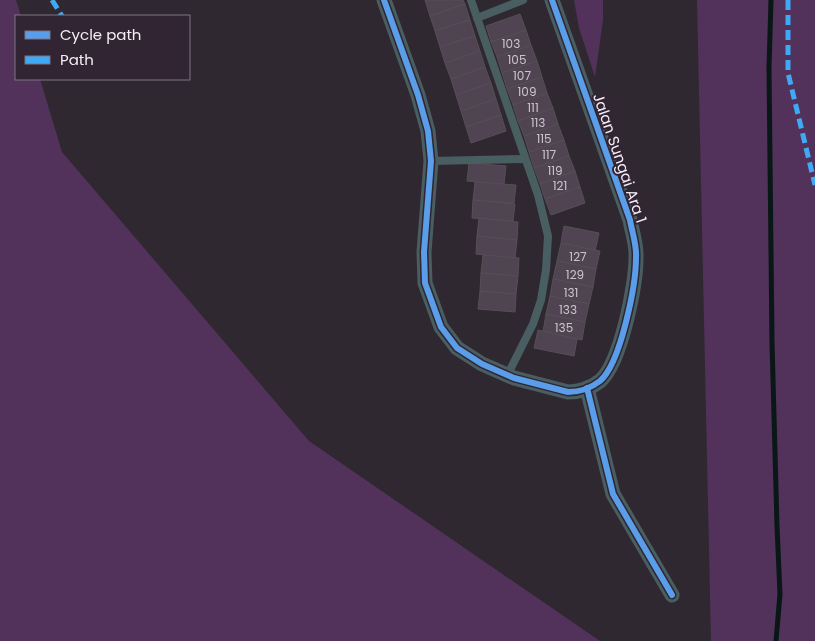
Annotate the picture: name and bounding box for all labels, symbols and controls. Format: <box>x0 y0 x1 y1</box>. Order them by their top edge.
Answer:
legend <box>15 15 190 80</box>
text: Cycle path <box>60 24 141 45</box>
house number: 103 <box>502 35 520 52</box>
text: Path <box>60 49 94 70</box>
house number: 105 <box>508 51 526 68</box>
house number: 107 <box>513 67 531 84</box>
house number: 109 <box>518 83 536 100</box>
street label: Jalan Sungai Ara 1 <box>588 90 652 226</box>
house number: 111 <box>527 99 539 116</box>
house number: 113 <box>531 114 545 131</box>
house number: 115 <box>536 130 552 147</box>
house number: 117 <box>542 146 557 163</box>
house number: 119 <box>547 162 563 179</box>
house number: 121 <box>553 177 567 194</box>
house number: 127 <box>569 248 587 265</box>
house number: 129 <box>566 266 584 283</box>
house number: 131 <box>564 284 578 301</box>
house number: 133 <box>559 301 577 318</box>
house number: 135 <box>555 319 573 336</box>

